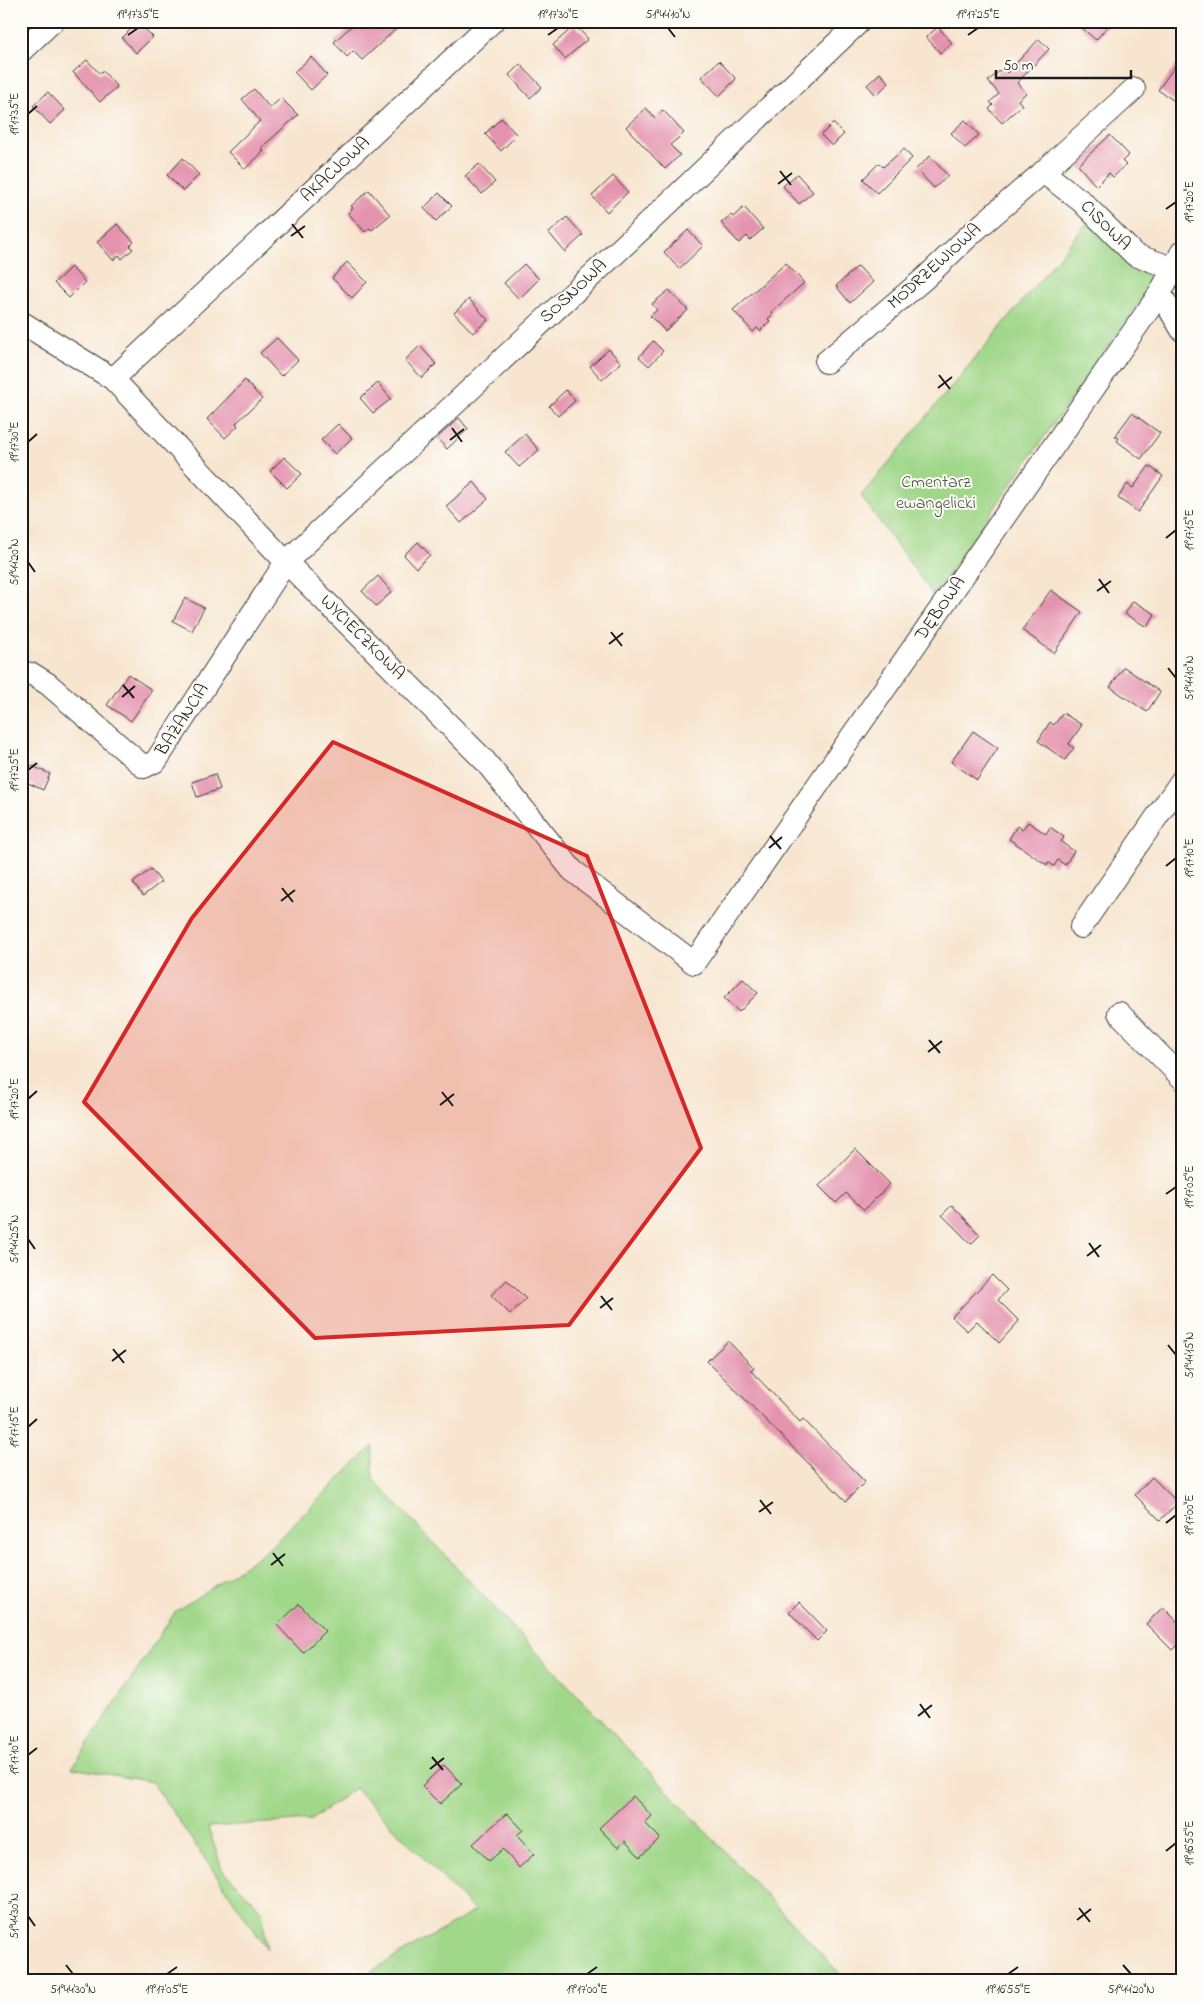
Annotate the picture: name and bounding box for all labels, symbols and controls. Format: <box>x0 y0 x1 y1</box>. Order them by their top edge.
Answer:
text: 19°17'35"E <box>117 6 159 24</box>
text: 19°17'30"E <box>538 6 578 24</box>
text: 51°44'10"N <box>646 6 690 24</box>
text: 19°17'25"E <box>956 6 1000 24</box>
scale bar <box>996 48 1130 80</box>
text: 50 m <box>1003 55 1034 77</box>
text: 19°17'35"E <box>6 93 24 135</box>
street label: AKACJOWA <box>296 131 376 209</box>
text: 19°17'20"E <box>1181 181 1199 223</box>
street label: CISOWA <box>1074 195 1136 257</box>
street label: MODRZEWIOWA <box>882 218 988 316</box>
street label: SOSNOWA <box>534 254 614 330</box>
text: 19°17'30"E <box>6 422 24 462</box>
park label: Cmentarz ewangelicki <box>896 470 976 518</box>
text: 19°17'15"E <box>1181 509 1199 551</box>
text: 51°44'20"N <box>6 538 24 586</box>
street label: DĘBOWA <box>909 572 973 647</box>
street label: WYCIECZKOWA <box>313 589 411 687</box>
text: 51°44'10"N <box>1181 656 1199 700</box>
street label: BAŻANCIA <box>149 679 216 762</box>
text: 19°17'25"E <box>6 748 24 792</box>
text: 19°17'10"E <box>1181 838 1199 878</box>
text: 19°17'20"E <box>6 1078 24 1120</box>
text: 19°17'05"E <box>1181 1166 1199 1208</box>
text: 51°44'25"N <box>6 1215 24 1263</box>
text: 51°44'15"N <box>1181 1332 1199 1378</box>
text: 19°17'15"E <box>6 1406 24 1448</box>
text: 19°17'00"E <box>1181 1494 1199 1536</box>
text: 19°17'10"E <box>6 1735 24 1775</box>
text: 19°16'55"E <box>1181 1821 1199 1865</box>
text: 51°44'30"N <box>6 1893 24 1939</box>
text: 51°44'30"N <box>50 1981 96 1999</box>
text: 19°17'05"E <box>146 1981 188 1999</box>
text: 19°17'00"E <box>566 1981 608 1999</box>
text: 19°16'55"E <box>986 1981 1030 1999</box>
text: 51°44'20"N <box>1107 1981 1155 1999</box>

